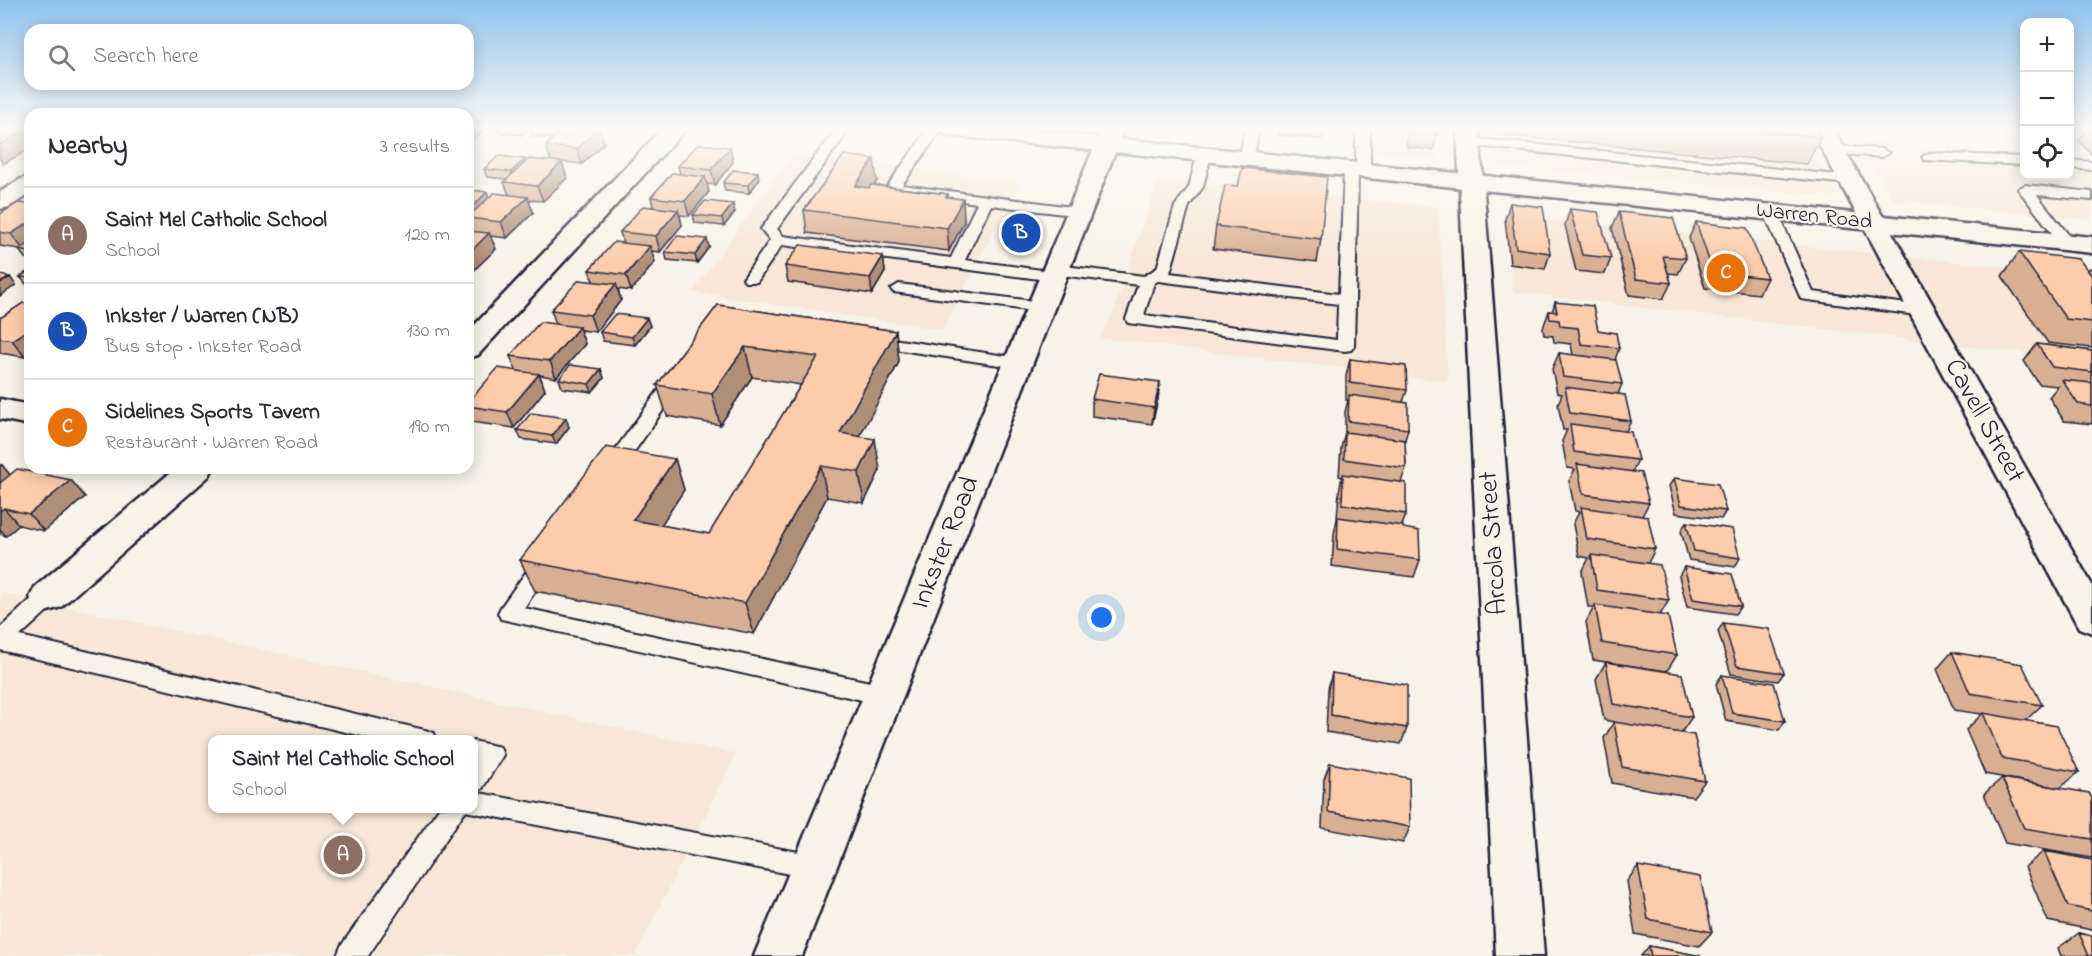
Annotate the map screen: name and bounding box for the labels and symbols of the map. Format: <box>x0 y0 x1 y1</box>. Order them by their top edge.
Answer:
street label: Warren Road <box>1754 195 1874 239</box>
pin: B <box>1002 210 1040 256</box>
pin: C <box>1706 250 1746 296</box>
street label: Cavell Street <box>1934 352 2034 490</box>
street label: Arcola Street <box>1470 470 1518 616</box>
street label: Inkster Road <box>902 471 990 615</box>
your location <box>1087 603 1116 632</box>
pin: A <box>324 832 362 878</box>

